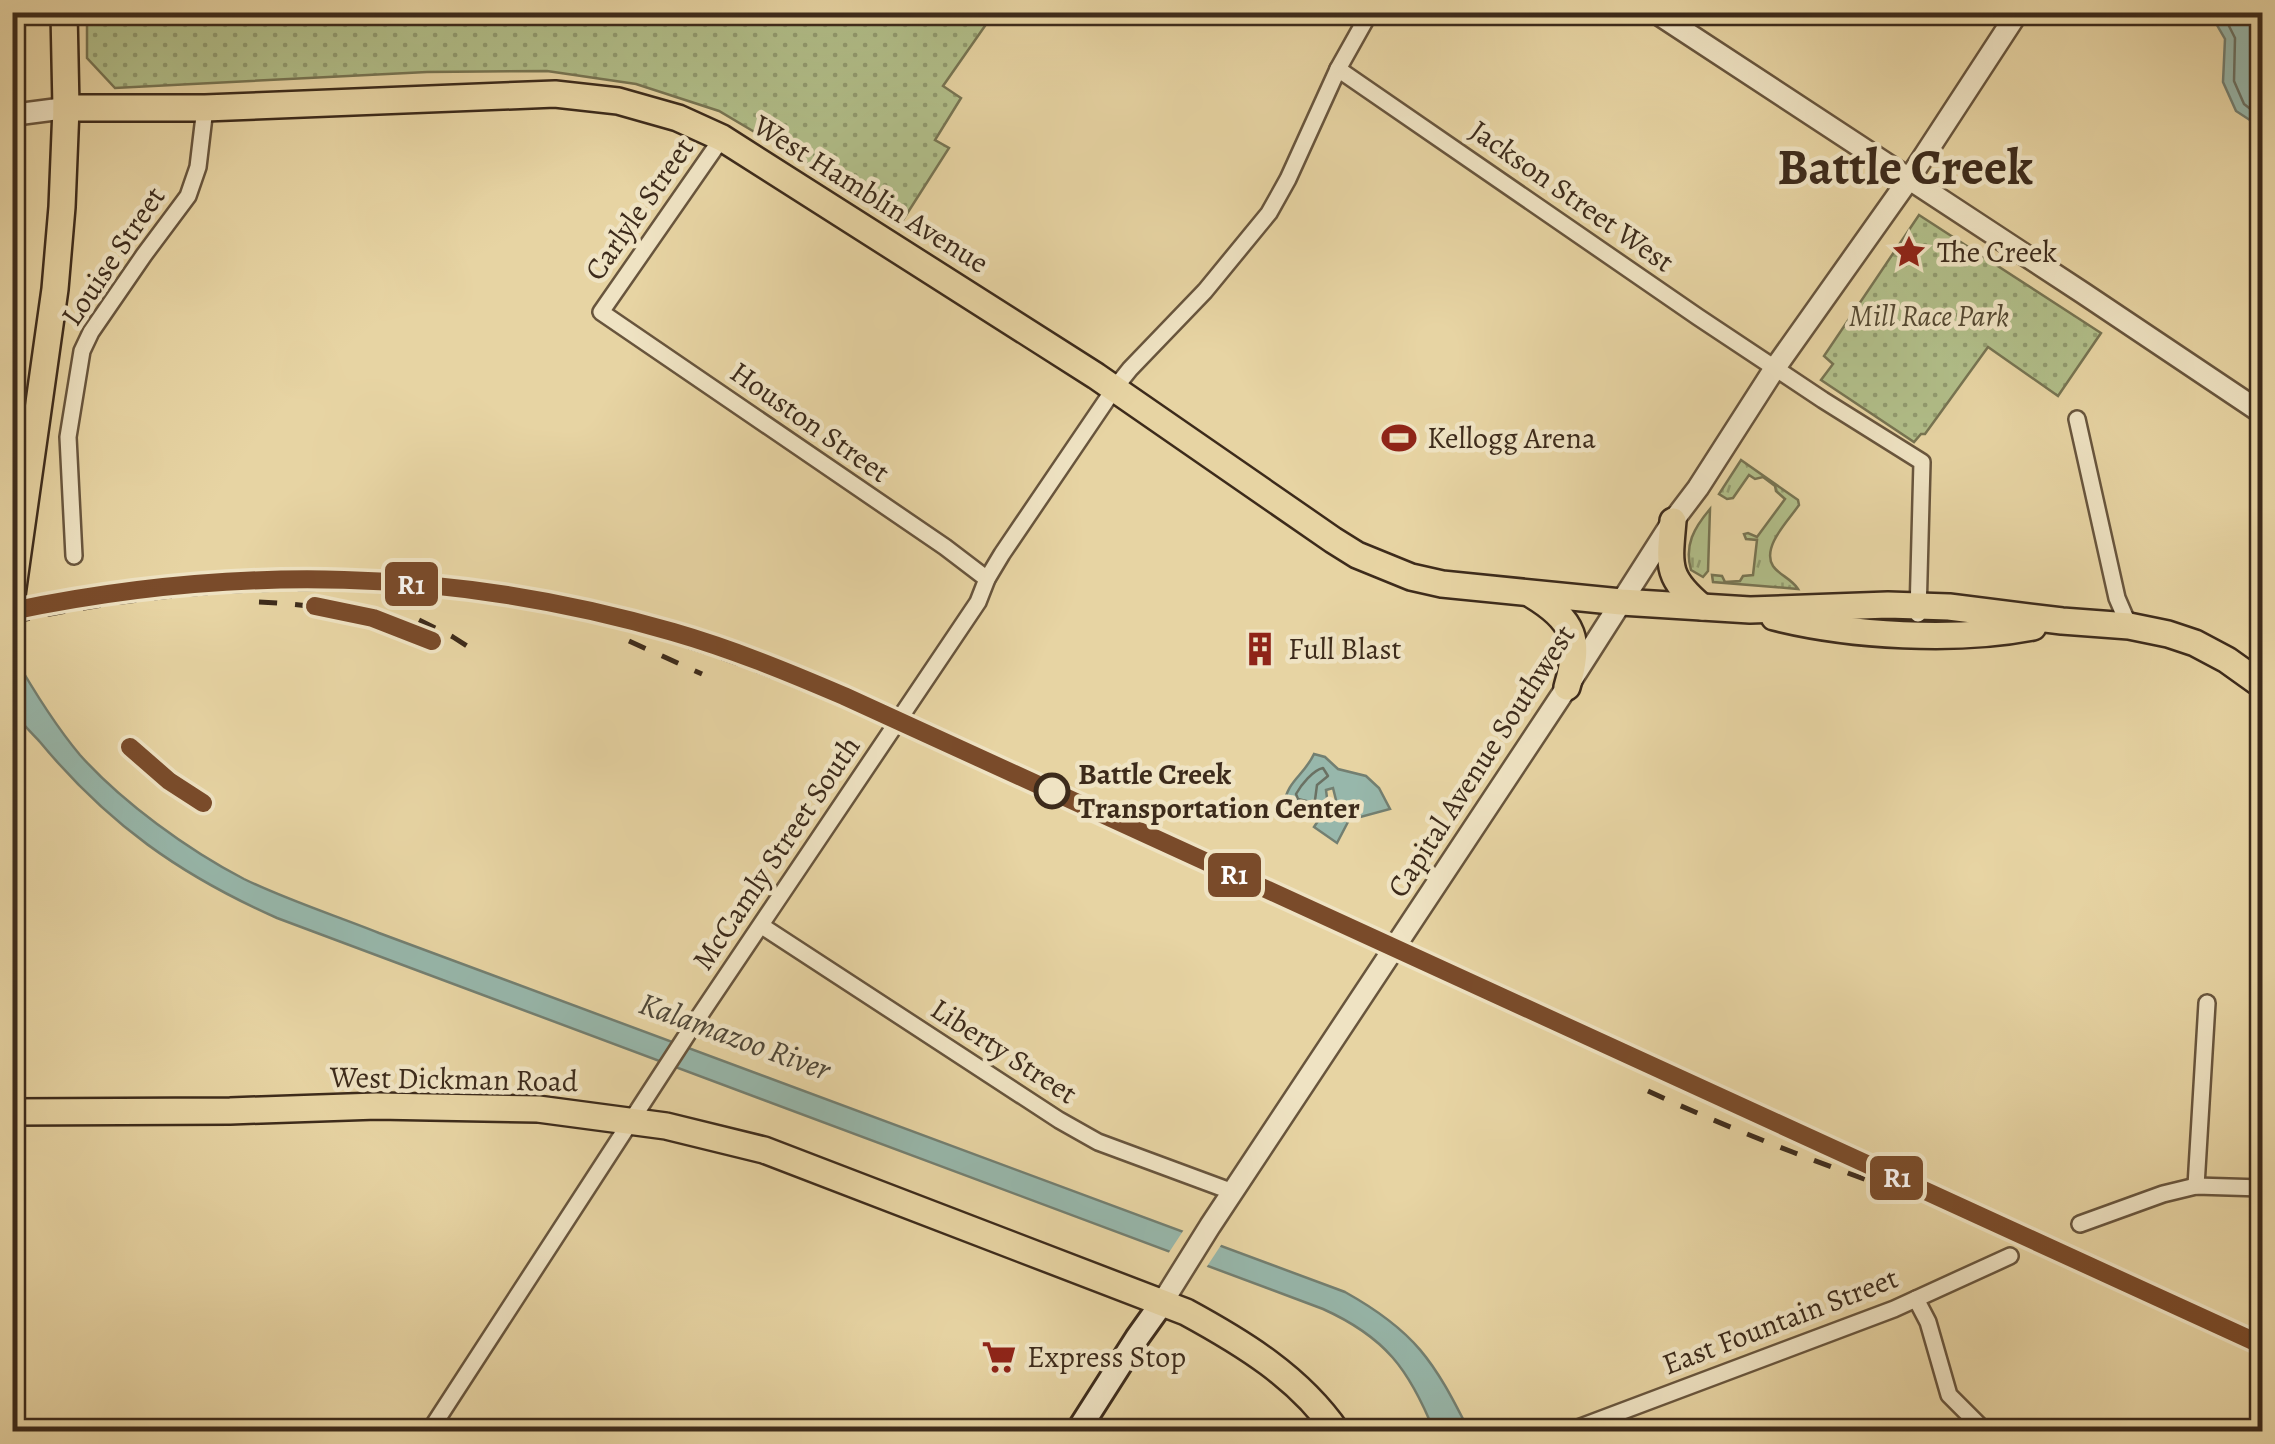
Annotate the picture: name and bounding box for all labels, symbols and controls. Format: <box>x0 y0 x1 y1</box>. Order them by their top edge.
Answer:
street label: West Hamblin Avenue <box>745 105 996 283</box>
street label: Jackson Street West <box>1462 111 1682 281</box>
street label: Carlyle Street <box>575 130 703 288</box>
district label: Battle Creek <box>1777 133 2033 201</box>
street label: Louise Street <box>52 178 174 334</box>
place label: The Creek <box>1937 232 2057 272</box>
place icon: The Creek <box>1890 233 1928 271</box>
park label: Mill Race Park <box>1849 296 2009 336</box>
street label: Houston Street <box>722 352 898 492</box>
place label: Kellogg Arena <box>1427 418 1596 458</box>
sports icon: Kellogg Arena <box>1380 419 1418 457</box>
line badge: R1 <box>383 560 440 608</box>
text: R1 <box>397 566 425 604</box>
street label: Capital Avenue Southwest <box>1378 617 1584 905</box>
place label: Full Blast <box>1288 629 1401 669</box>
building icon: Full Blast <box>1241 630 1279 668</box>
street label: McCamly Street South <box>683 728 869 978</box>
place label: Battle Creek Transportation Center <box>1078 754 1360 828</box>
marker: Battle Creek Transportation Center <box>1035 774 1069 808</box>
line badge: R1 <box>1206 851 1263 899</box>
text: R1 <box>1220 856 1248 894</box>
water label: Kalamazoo River <box>633 981 838 1091</box>
street label: Liberty Street <box>923 989 1085 1113</box>
street label: West Dickman Road <box>329 1057 579 1101</box>
line badge: R1 <box>1868 1154 1925 1202</box>
text: R1 <box>1883 1159 1911 1197</box>
street label: East Fountain Street <box>1657 1258 1904 1384</box>
place label: Express Stop <box>1027 1337 1186 1377</box>
supermarket icon: Express Stop <box>980 1338 1018 1376</box>

